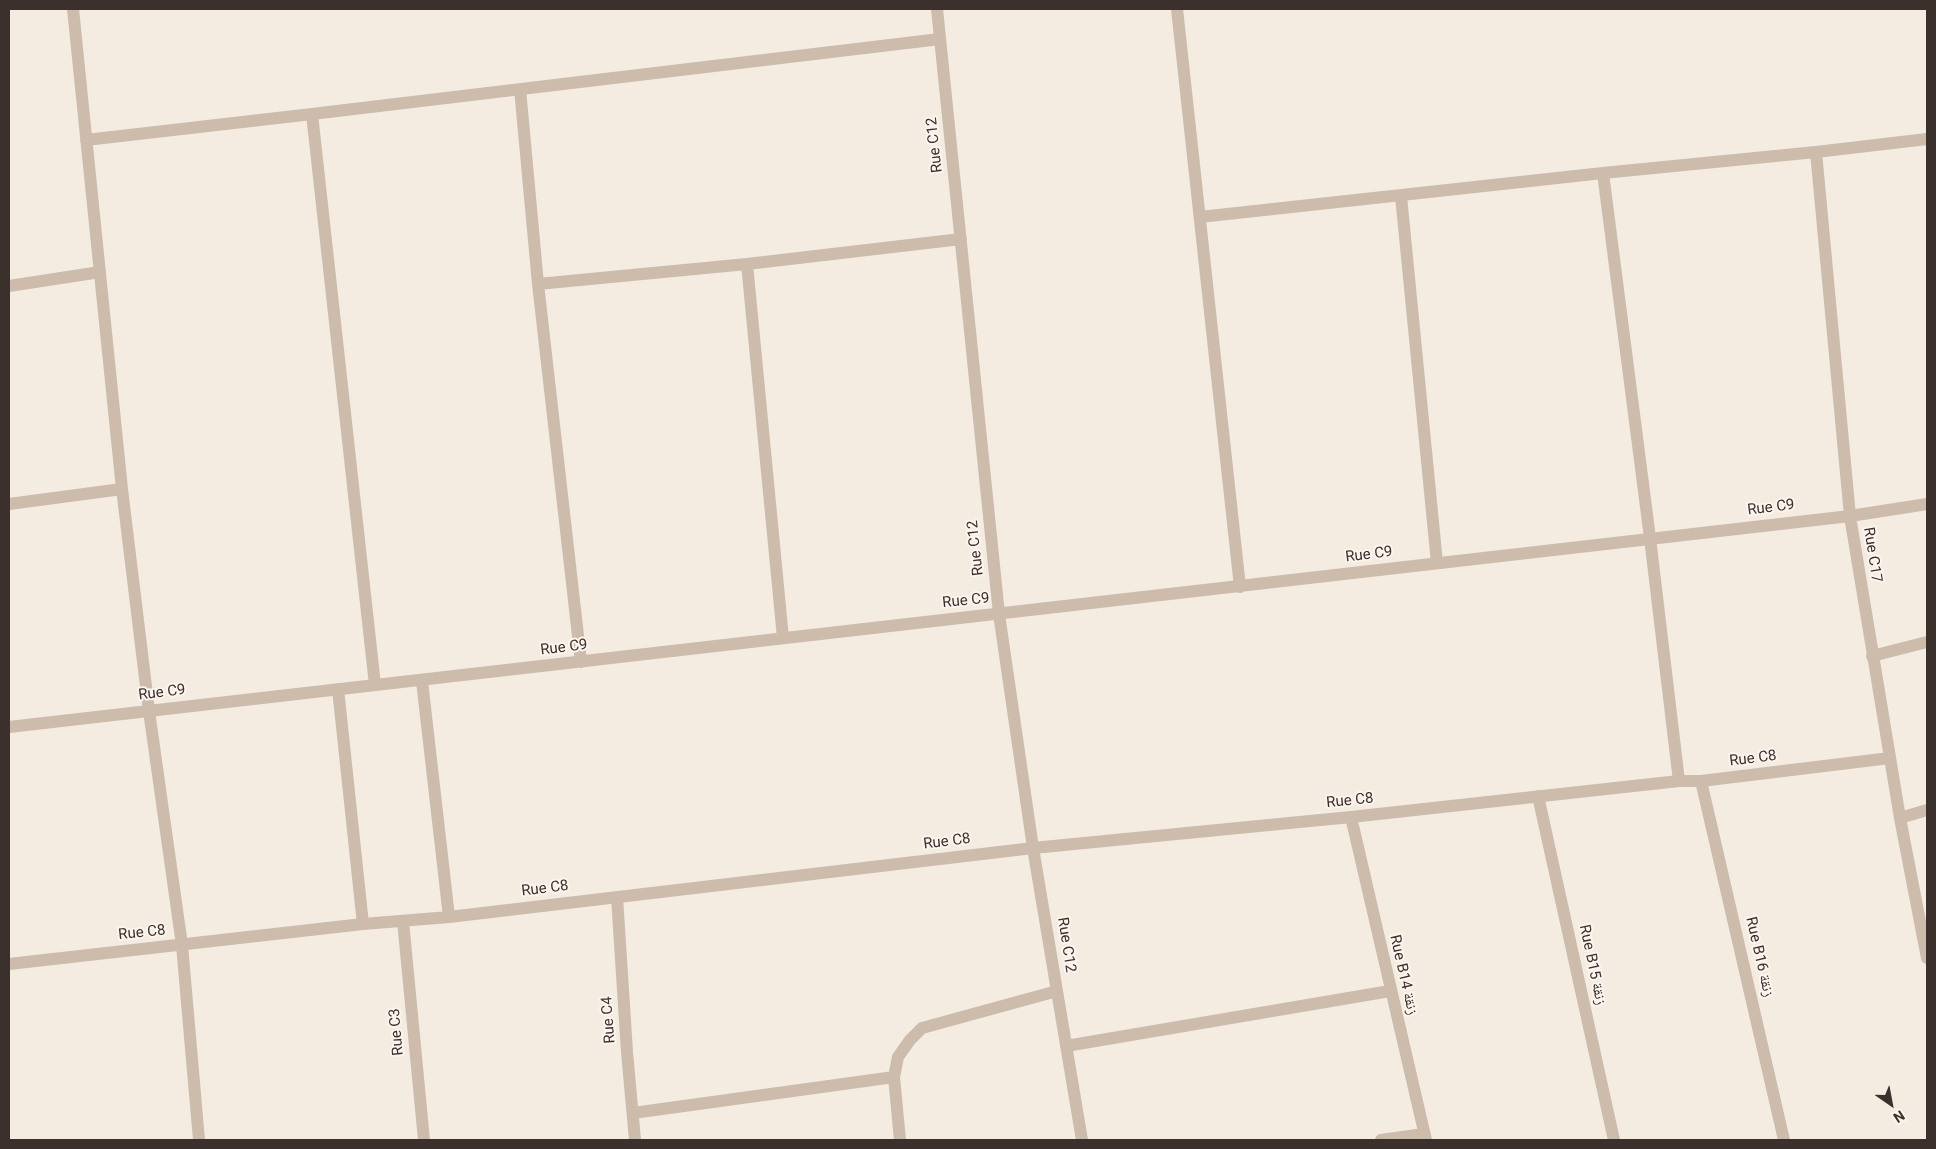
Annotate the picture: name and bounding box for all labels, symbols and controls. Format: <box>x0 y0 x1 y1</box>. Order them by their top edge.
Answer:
street label: Rue C12 <box>923 116 947 174</box>
street label: Rue C9 <box>1746 496 1796 520</box>
street label: Rue C12 <box>964 519 988 577</box>
street label: Rue C17 <box>1859 526 1885 584</box>
street label: Rue C9 <box>1344 543 1394 567</box>
street label: Rue C9 <box>941 590 991 612</box>
street label: Rue C9 <box>539 636 589 660</box>
street label: Rue C9 <box>137 681 187 705</box>
street label: Rue C8 <box>1728 747 1778 771</box>
street label: Rue C8 <box>1325 790 1375 812</box>
street label: Rue C8 <box>922 830 972 854</box>
street label: Rue C8 <box>520 877 570 901</box>
street label: Rue B16 زنقة <box>1741 915 1777 999</box>
street label: Rue C12 <box>1053 916 1079 974</box>
street label: Rue C8 <box>117 922 167 944</box>
street label: Rue B15 زنقة <box>1575 923 1609 1007</box>
street label: Rue B14 زنقة <box>1385 933 1421 1017</box>
street label: Rue C4 <box>598 996 620 1044</box>
street label: Rue C3 <box>386 1008 408 1056</box>
north arrow <box>1866 1079 1916 1129</box>
text: N <box>1891 1107 1908 1126</box>

